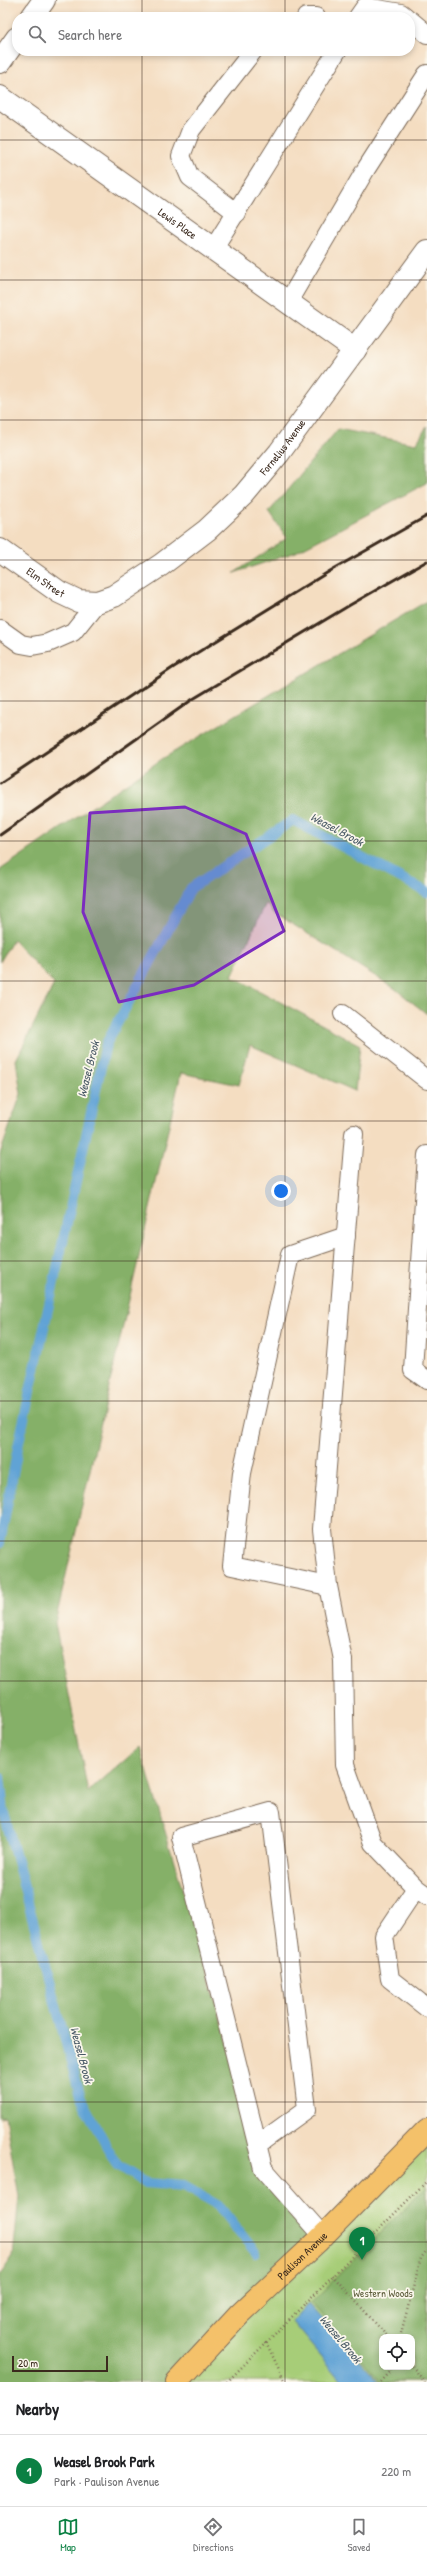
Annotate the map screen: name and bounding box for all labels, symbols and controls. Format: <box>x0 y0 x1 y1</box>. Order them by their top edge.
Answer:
search box <box>12 12 415 56</box>
icon: search <box>26 23 48 45</box>
text: Search here <box>58 24 122 45</box>
street label: Lewis Place <box>156 205 200 242</box>
street label: Fornelius Avenue <box>256 416 309 479</box>
street label: Elm Street <box>24 564 67 601</box>
water label: Weasel Brook <box>308 808 367 850</box>
water label: Weasel Brook <box>73 1038 103 1099</box>
your location <box>271 1181 291 1201</box>
water label: Weasel Brook <box>66 2025 98 2086</box>
pin: 1 <box>349 2227 375 2260</box>
street label: Paulison Avenue <box>274 2228 331 2283</box>
park label: Western Woods <box>353 2286 413 2300</box>
water label: Weasel Brook <box>316 2311 367 2367</box>
map controls <box>379 2334 415 2370</box>
button: locate <box>379 2334 415 2370</box>
scale bar <box>12 2354 108 2373</box>
text: 20 m <box>18 2356 38 2370</box>
text: Nearby <box>16 2397 59 2420</box>
text: Weasel Brook Park <box>54 2451 155 2472</box>
text: 1 <box>27 2462 31 2480</box>
text: 220 m <box>381 2462 411 2480</box>
text: Park · Paulison Avenue <box>54 2472 159 2490</box>
tab: Map <box>57 2516 79 2554</box>
tab: Directions <box>193 2516 234 2554</box>
tab: Saved <box>348 2516 370 2554</box>

